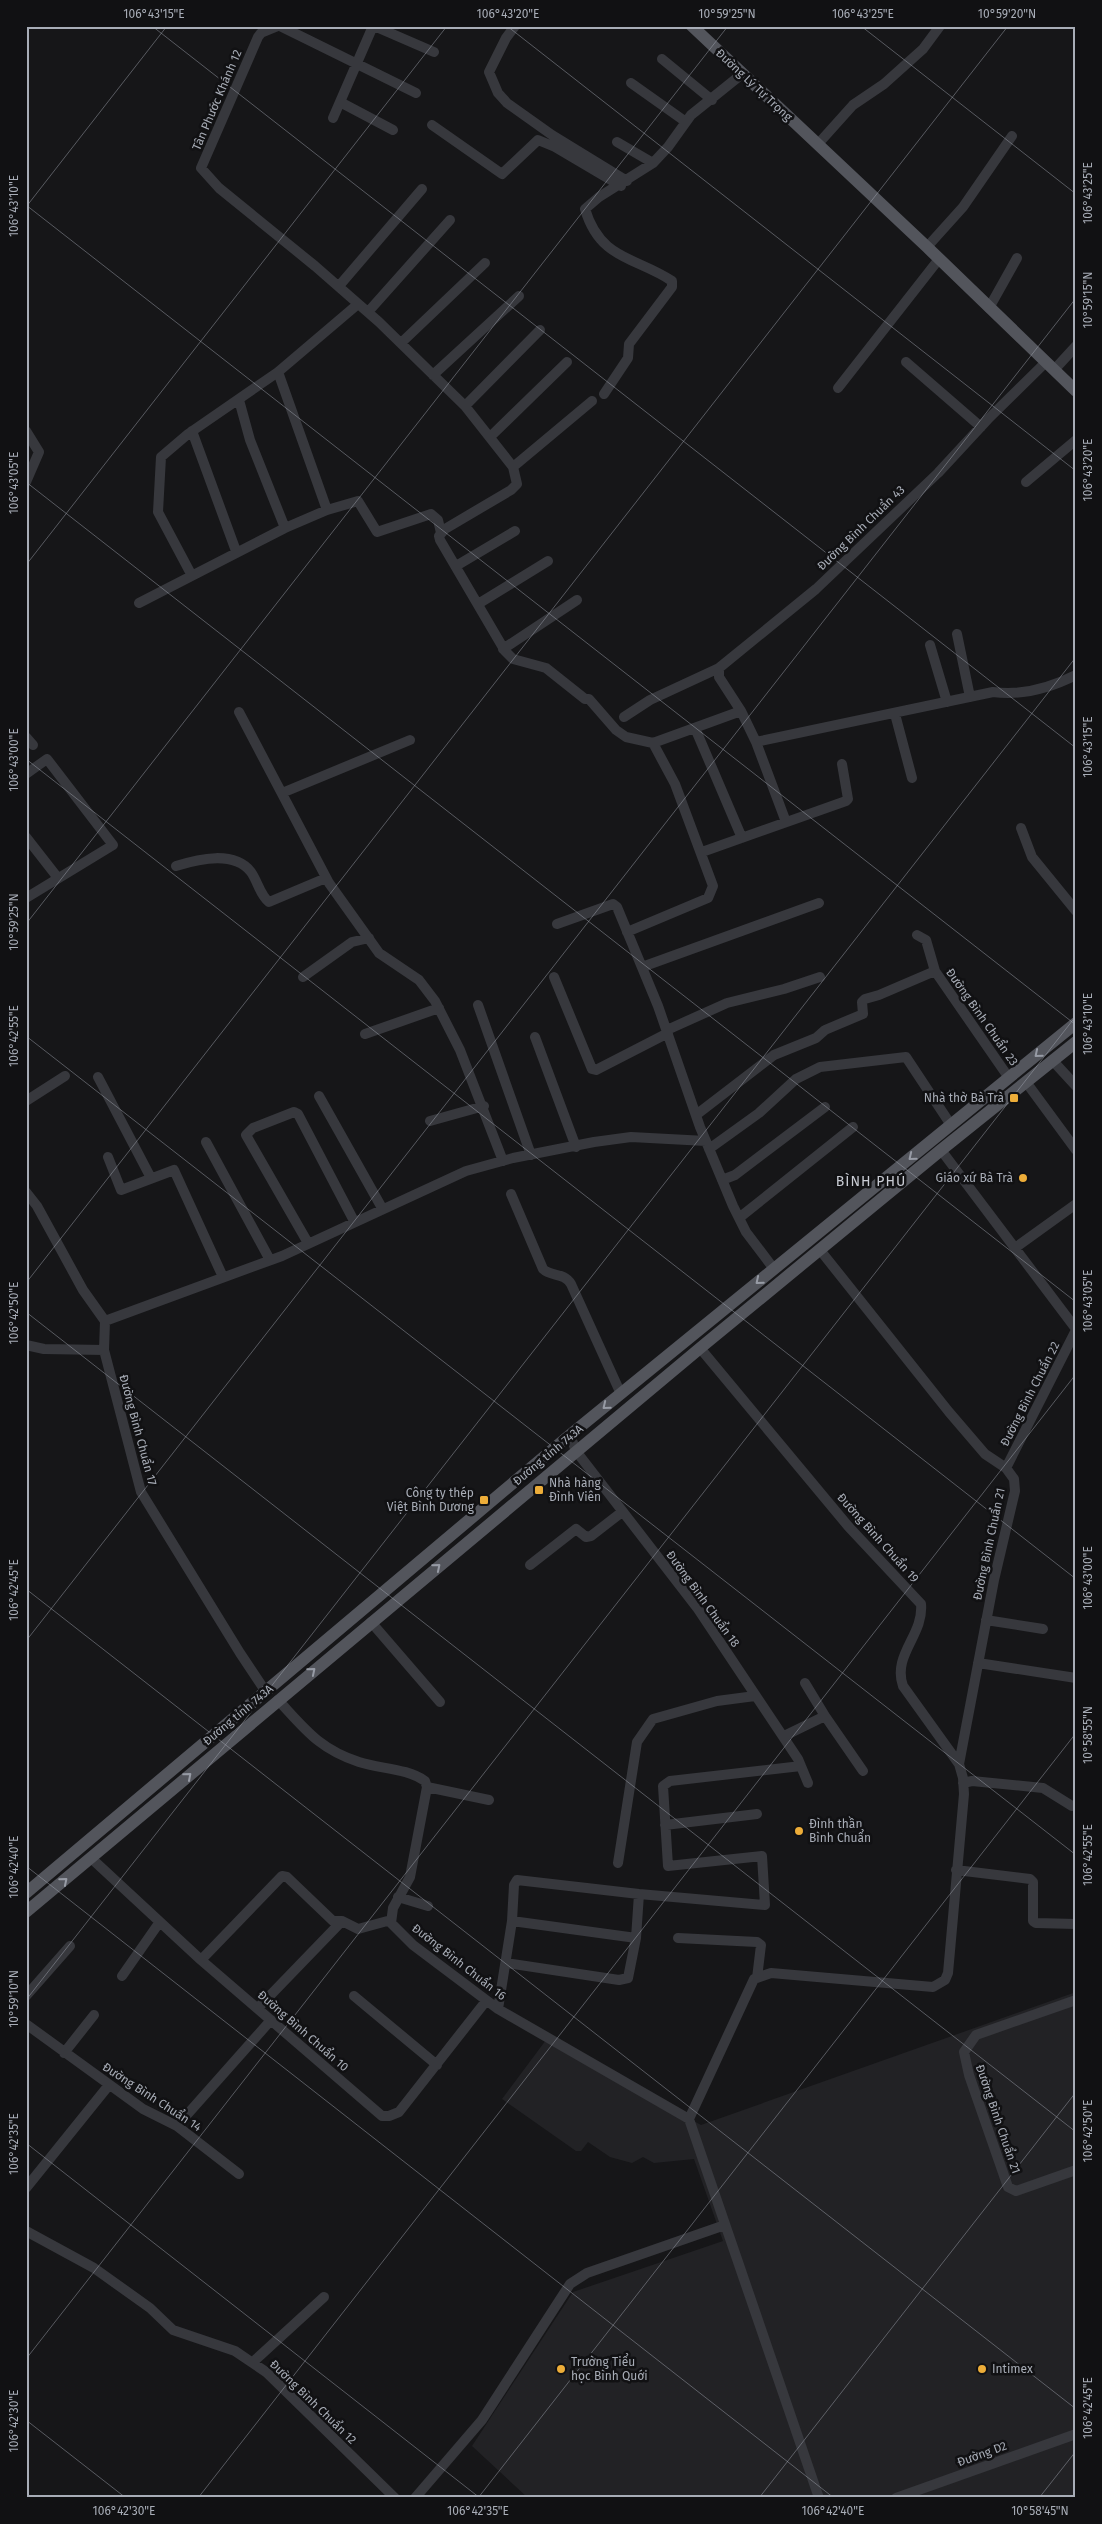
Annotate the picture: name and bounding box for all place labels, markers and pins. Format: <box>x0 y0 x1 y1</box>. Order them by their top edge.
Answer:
place label: Nhà thờ Bà Trà <box>924 1091 1004 1105</box>
marker: Nhà thờ Bà Trà <box>1008 1092 1020 1104</box>
place label: Giáo xứ Bà Trà <box>936 1171 1013 1185</box>
marker: Giáo xứ Bà Trà <box>1017 1172 1029 1184</box>
place label: Nhà hàng Đình Viên <box>549 1476 602 1504</box>
marker: Nhà hàng Đình Viên <box>533 1484 545 1496</box>
place label: Công ty thép Việt Bình Dương <box>387 1486 475 1514</box>
marker: Công ty thép Việt Bình Dương <box>478 1494 490 1506</box>
place label: Đình thần Bình Chuẩn <box>809 1816 871 1845</box>
marker: Đình thần Bình Chuẩn <box>793 1825 805 1837</box>
place label: Trường Tiểu học Bình Quới <box>571 2353 648 2383</box>
place label: Intimex <box>992 2362 1033 2376</box>
marker: Trường Tiểu học Bình Quới <box>555 2363 567 2375</box>
marker: Intimex <box>976 2363 988 2375</box>

